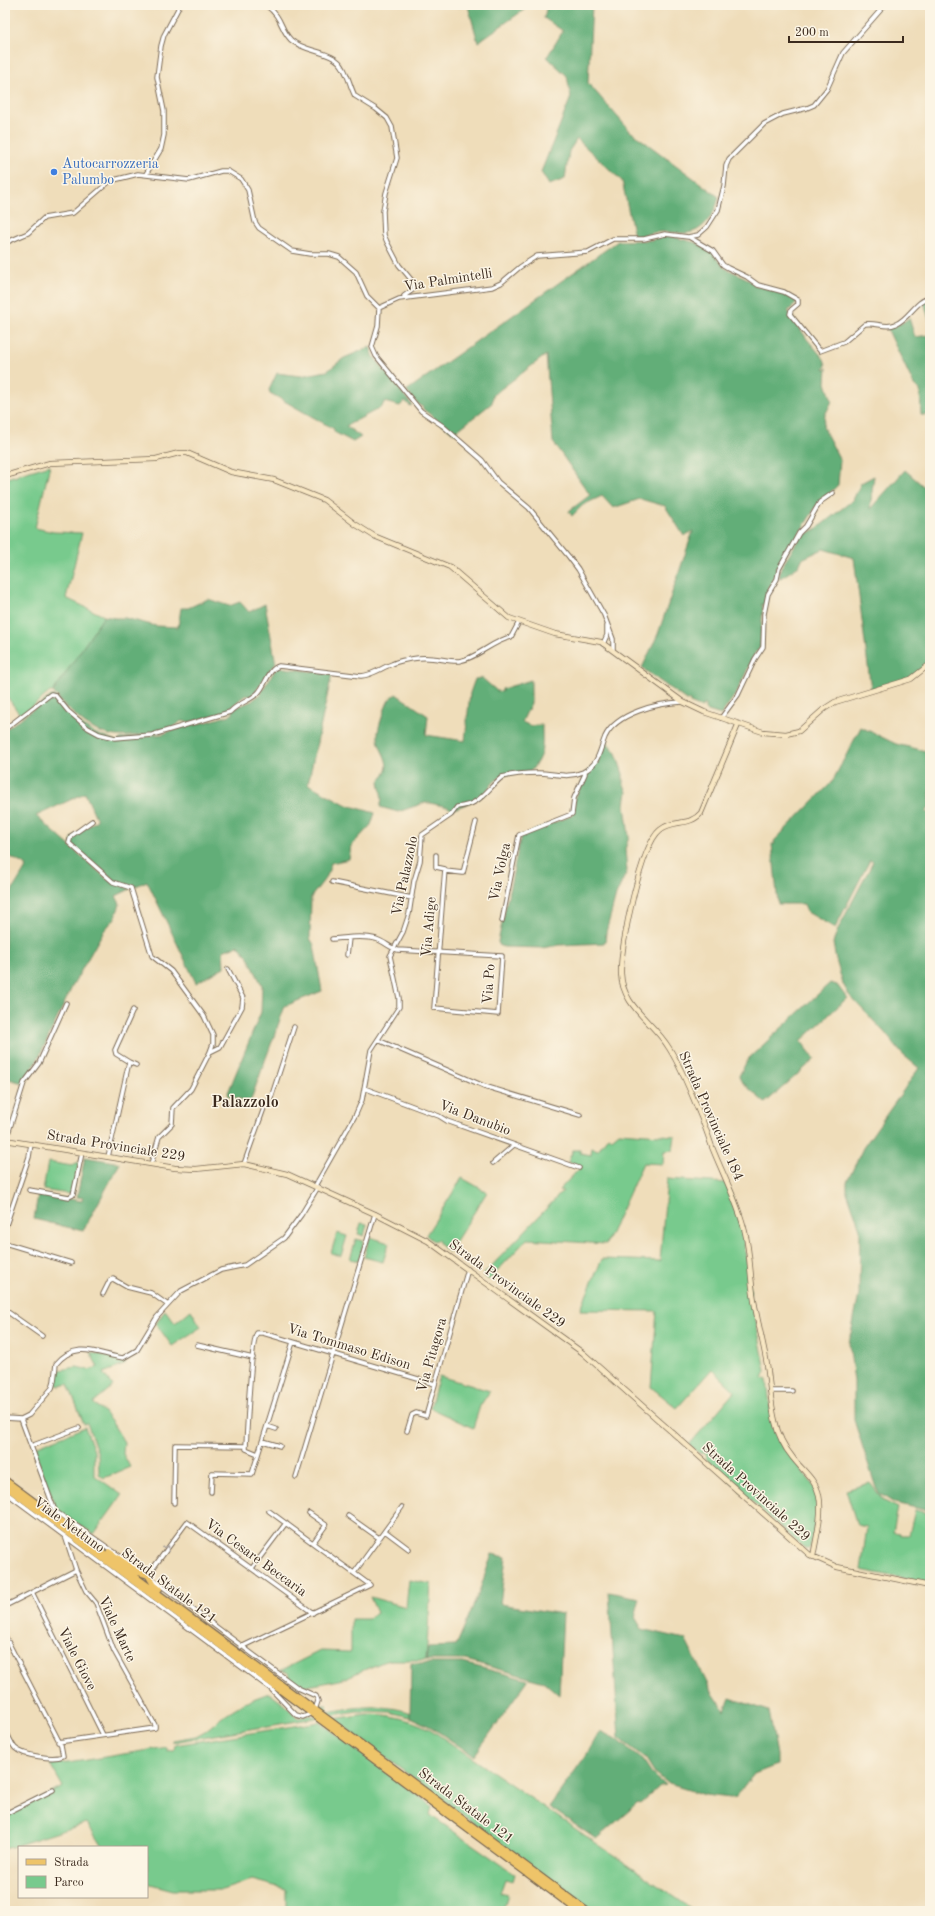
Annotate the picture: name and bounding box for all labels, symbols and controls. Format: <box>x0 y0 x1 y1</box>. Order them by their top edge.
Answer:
scale bar <box>789 18 903 44</box>
text: 200 m <box>795 27 829 39</box>
place label: Autocarrozzeria Palumbo <box>62 157 159 187</box>
marker: Autocarrozzeria Palumbo <box>49 167 59 177</box>
street label: Via Palmintelli <box>403 266 494 294</box>
street label: Via Palazzolo <box>390 835 420 917</box>
street label: Via Volga <box>487 841 513 903</box>
street label: Via Adige <box>419 896 439 958</box>
street label: Via Po <box>481 963 497 1005</box>
street label: Strada Provinciale 184 <box>676 1049 746 1183</box>
district label: Palazzolo <box>211 1095 279 1111</box>
street label: Via Danubio <box>437 1098 513 1138</box>
street label: Strada Provinciale 229 <box>46 1128 186 1164</box>
street label: Strada Provinciale 229 <box>446 1237 568 1331</box>
street label: Via Pitagora <box>415 1316 449 1394</box>
street label: Via Tommaso Edison <box>286 1322 413 1373</box>
street label: Strada Provinciale 229 <box>699 1440 813 1544</box>
street label: Viale Nettuno <box>31 1495 107 1555</box>
street label: Via Cesare Beccaria <box>203 1517 309 1599</box>
street label: Strada Statale 121 <box>119 1546 219 1626</box>
one-way arrow <box>162 1546 169 1553</box>
street label: Viale Marte <box>96 1594 138 1664</box>
street label: Viale Giove <box>55 1625 99 1693</box>
street label: Strada Statale 121 <box>416 1766 516 1846</box>
legend <box>18 1846 148 1898</box>
text: Strada <box>54 1857 89 1869</box>
text: Parco <box>54 1877 84 1889</box>

